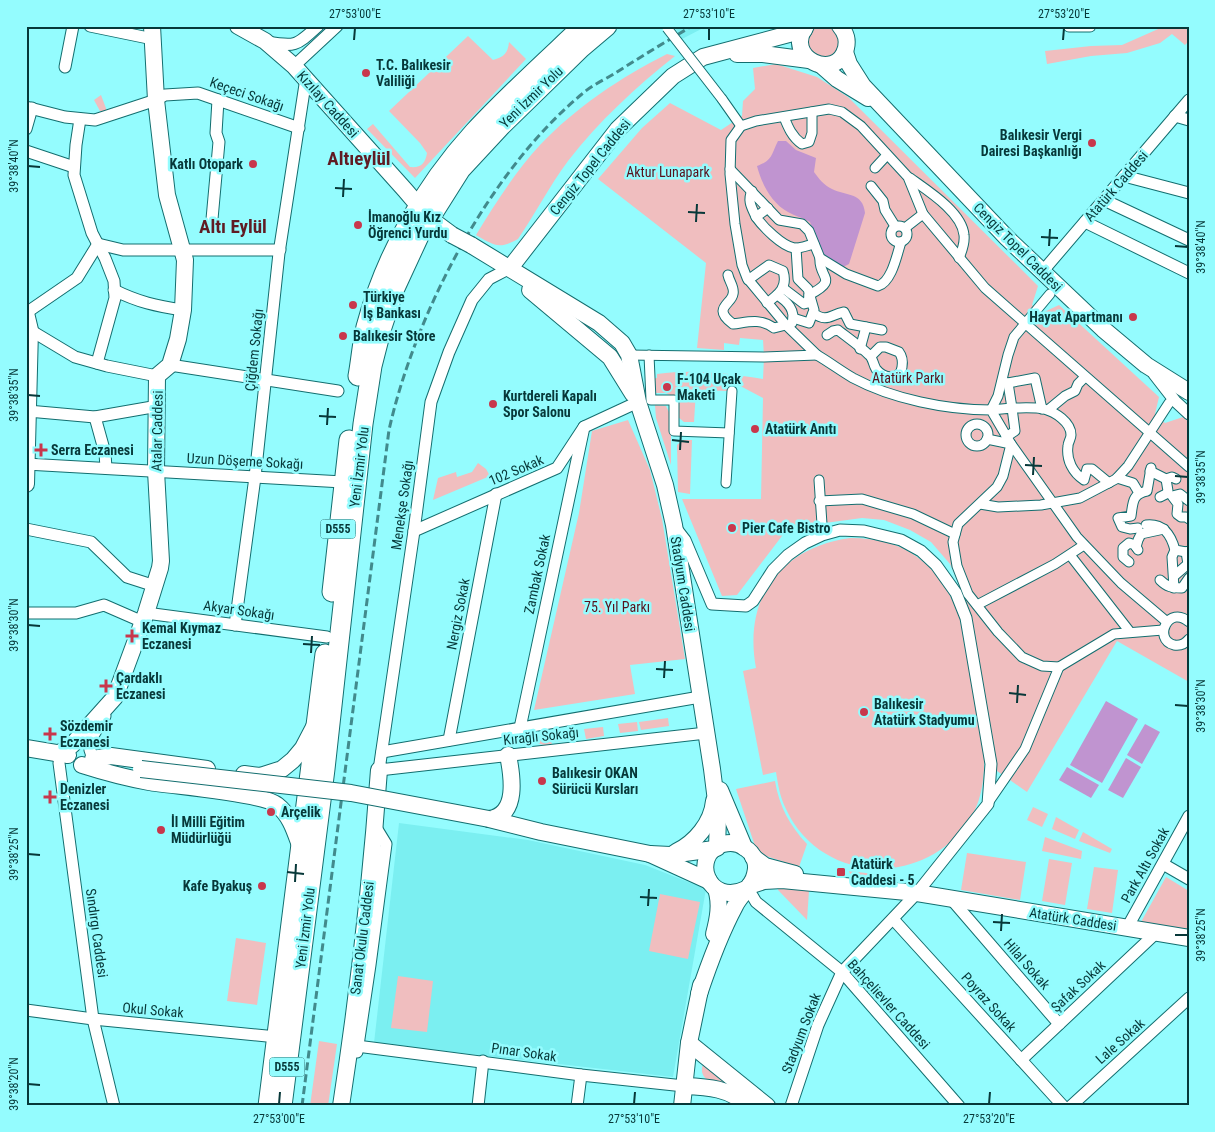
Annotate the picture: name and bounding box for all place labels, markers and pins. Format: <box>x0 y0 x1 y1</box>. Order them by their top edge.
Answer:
place label: T.C. Balıkesir Valiliği <box>376 57 451 89</box>
marker: T.C. Balıkesir Valiliği <box>360 67 372 79</box>
place label: Balıkesir Vergi Dairesi Başkanlığı <box>981 127 1082 159</box>
marker: Balıkesir Vergi Dairesi Başkanlığı <box>1086 137 1098 149</box>
place label: Katlı Otopark <box>170 156 243 172</box>
marker: Katlı Otopark <box>247 158 259 170</box>
place label: İmanoğlu Kız Öğrenci Yurdu <box>368 209 447 241</box>
marker: İmanoğlu Kız Öğrenci Yurdu <box>352 219 364 231</box>
place label: Türkiye İş Bankası <box>363 289 421 321</box>
marker: Türkiye İş Bankası <box>347 299 359 311</box>
place label: Hayat Apartmanı <box>1029 309 1123 325</box>
marker: Hayat Apartmanı <box>1127 311 1139 323</box>
place label: Balıkesir Store <box>353 328 436 344</box>
marker: Balıkesir Store <box>337 330 349 342</box>
place label: F-104 Uçak Maketi <box>677 371 741 403</box>
marker: F-104 Uçak Maketi <box>661 381 673 393</box>
place label: Kurtdereli Kapalı Spor Salonu <box>503 388 597 420</box>
marker: Kurtdereli Kapalı Spor Salonu <box>487 398 499 410</box>
place label: Atatürk Anıtı <box>765 421 836 437</box>
marker: Atatürk Anıtı <box>749 423 761 435</box>
place label: Serra Eczanesi <box>51 442 134 458</box>
marker: Serra Eczanesi <box>35 444 47 456</box>
place label: Pier Cafe Bistro <box>742 520 830 536</box>
marker: Pier Cafe Bistro <box>726 522 738 534</box>
place label: Kemal Kıymaz Eczanesi <box>142 620 221 652</box>
marker: Kemal Kıymaz Eczanesi <box>126 630 138 642</box>
place label: Çardaklı Eczanesi <box>116 670 166 702</box>
marker: Çardaklı Eczanesi <box>100 680 112 692</box>
place label: Balıkesir Atatürk Stadyumu <box>874 696 975 728</box>
marker: Balıkesir Atatürk Stadyumu <box>858 706 870 718</box>
place label: Sözdemir Eczanesi <box>60 718 113 750</box>
marker: Sözdemir Eczanesi <box>44 728 56 740</box>
place label: Balıkesir OKAN Sürücü Kursları <box>552 765 638 797</box>
marker: Balıkesir OKAN Sürücü Kursları <box>536 775 548 787</box>
place label: Denizler Eczanesi <box>60 781 110 813</box>
marker: Denizler Eczanesi <box>44 791 56 803</box>
place label: Arçelik <box>281 804 321 820</box>
marker: Arçelik <box>265 806 277 818</box>
place label: İl Milli Eğitim Müdürlüğü <box>171 814 245 846</box>
marker: İl Milli Eğitim Müdürlüğü <box>155 824 167 836</box>
place label: Atatürk Caddesi - 5 <box>851 856 915 888</box>
marker: Atatürk Caddesi - 5 <box>835 866 847 878</box>
place label: Kafe Byakuş <box>183 878 252 894</box>
marker: Kafe Byakuş <box>256 880 268 892</box>

